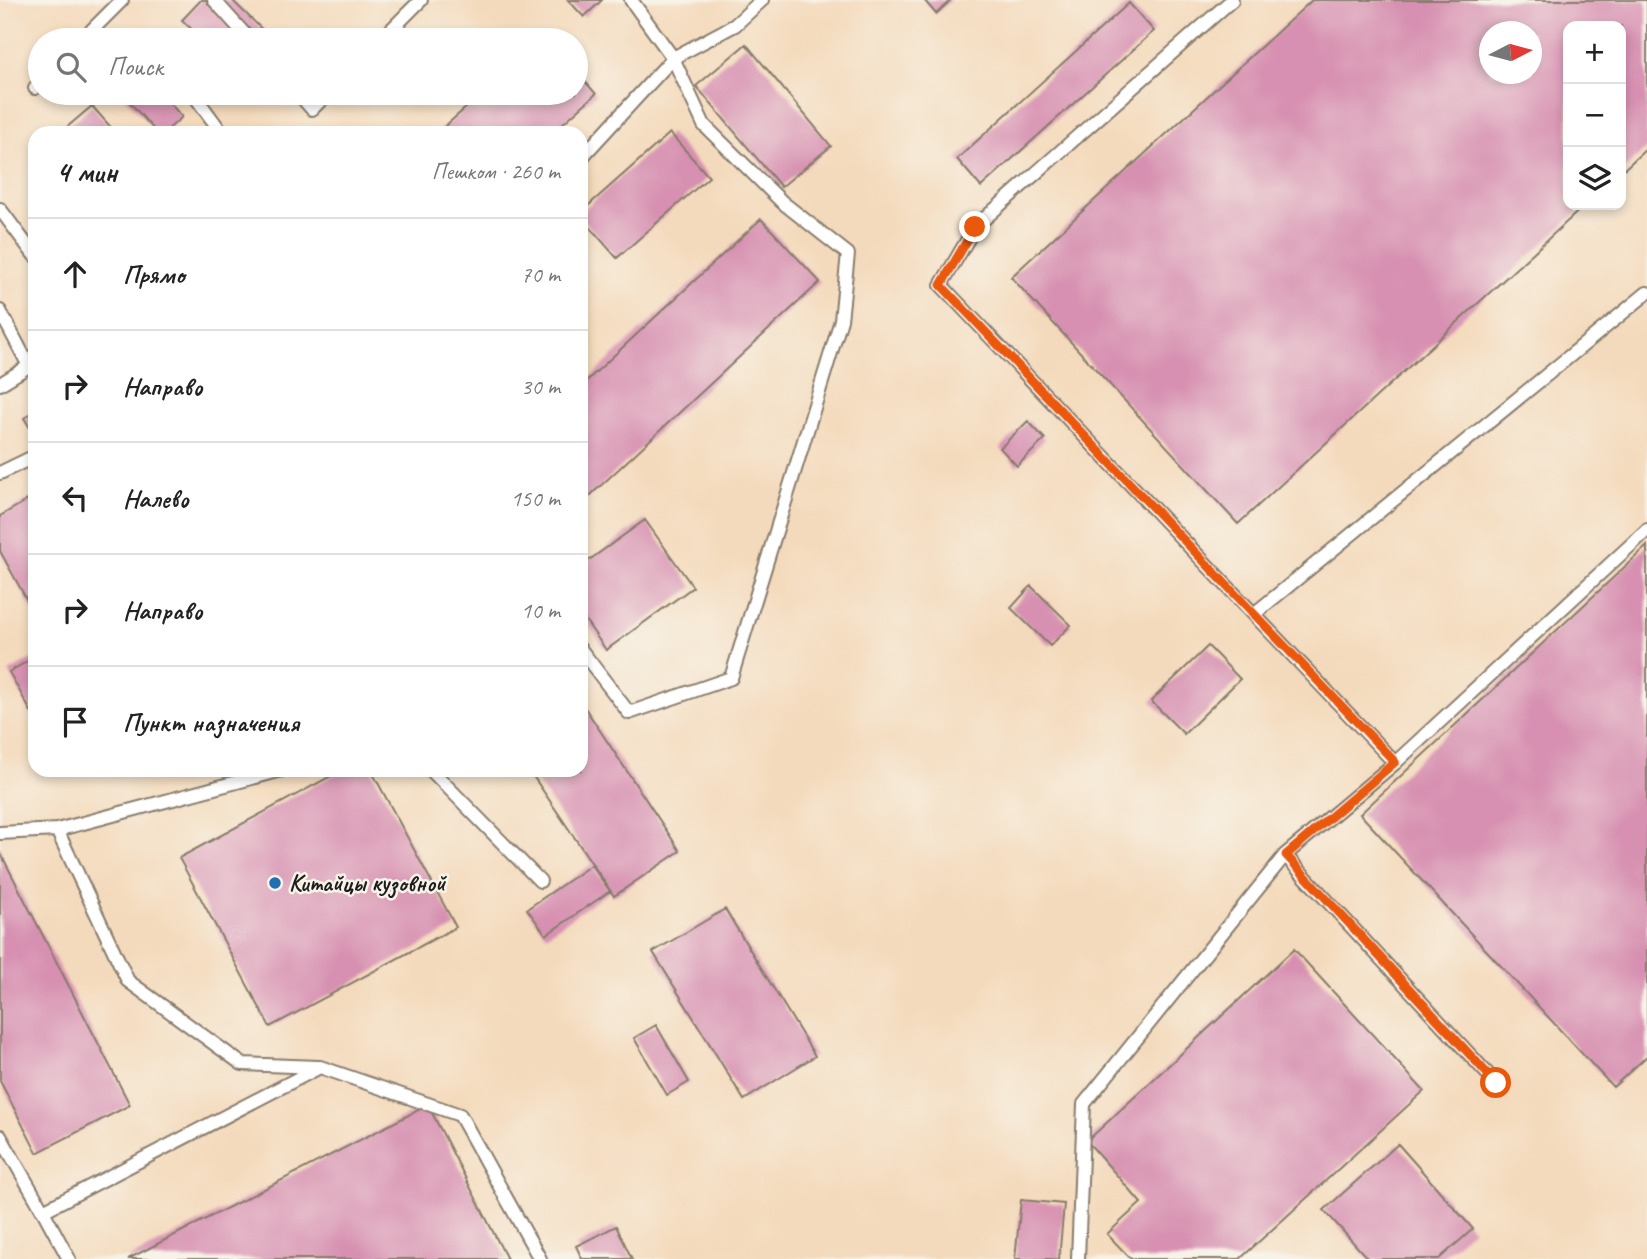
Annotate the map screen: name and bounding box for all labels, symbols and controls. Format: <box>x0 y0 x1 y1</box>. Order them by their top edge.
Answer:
north arrow <box>1479 21 1542 84</box>
map controls <box>1563 21 1626 210</box>
button: + <box>1563 21 1626 84</box>
search box <box>28 28 588 105</box>
icon: search <box>52 48 90 86</box>
text: Поиск <box>108 50 163 83</box>
button: − <box>1563 84 1626 147</box>
button: layers <box>1563 147 1626 210</box>
text: 4 мин <box>56 153 117 191</box>
text: Пешком · 260 m <box>432 157 560 186</box>
route end <box>959 211 990 242</box>
icon: ahead <box>56 255 94 293</box>
text: Прямо <box>123 258 185 291</box>
text: 70 m <box>521 260 560 289</box>
icon: right <box>56 367 94 405</box>
text: Направо <box>123 370 202 403</box>
text: 30 m <box>521 372 560 401</box>
icon: left <box>56 479 94 517</box>
text: Налево <box>123 482 189 515</box>
text: 150 m <box>511 484 560 513</box>
icon: right <box>56 591 94 629</box>
text: Направо <box>123 594 202 627</box>
text: 10 m <box>521 596 560 625</box>
icon: arrive <box>56 703 94 741</box>
text: Пункт назначения <box>123 706 299 739</box>
place label: Китайцы кузовной <box>289 868 447 899</box>
marker: Китайцы кузовной <box>267 875 283 891</box>
route start <box>1480 1067 1511 1098</box>

